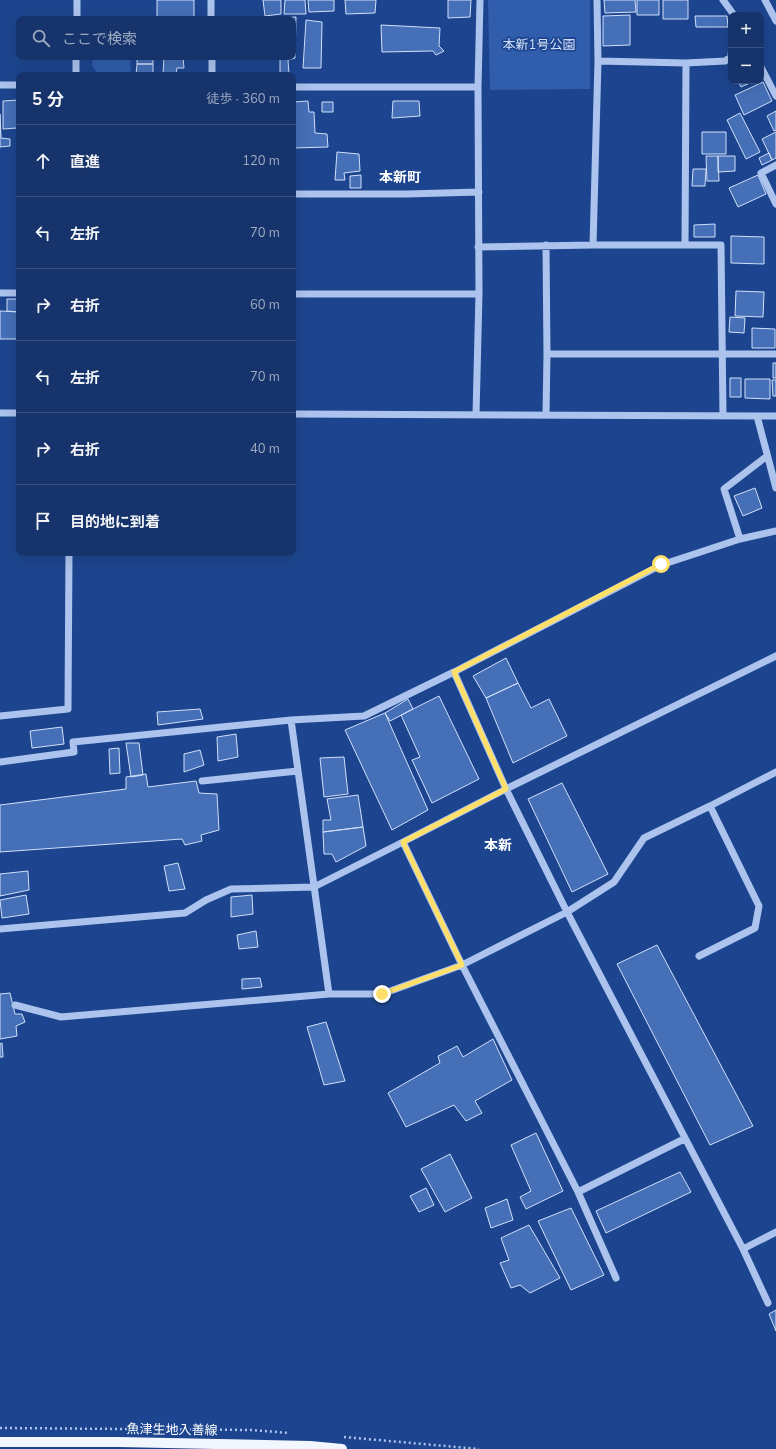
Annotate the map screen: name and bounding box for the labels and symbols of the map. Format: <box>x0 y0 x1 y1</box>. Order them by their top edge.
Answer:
park label: 本新1号公園 <box>503 36 575 54</box>
district label: 本新町 <box>379 168 421 187</box>
route start <box>652 555 670 573</box>
district label: 本新 <box>484 836 512 855</box>
route end <box>373 985 391 1003</box>
street label: 魚津生地入善線 <box>126 1420 218 1440</box>

